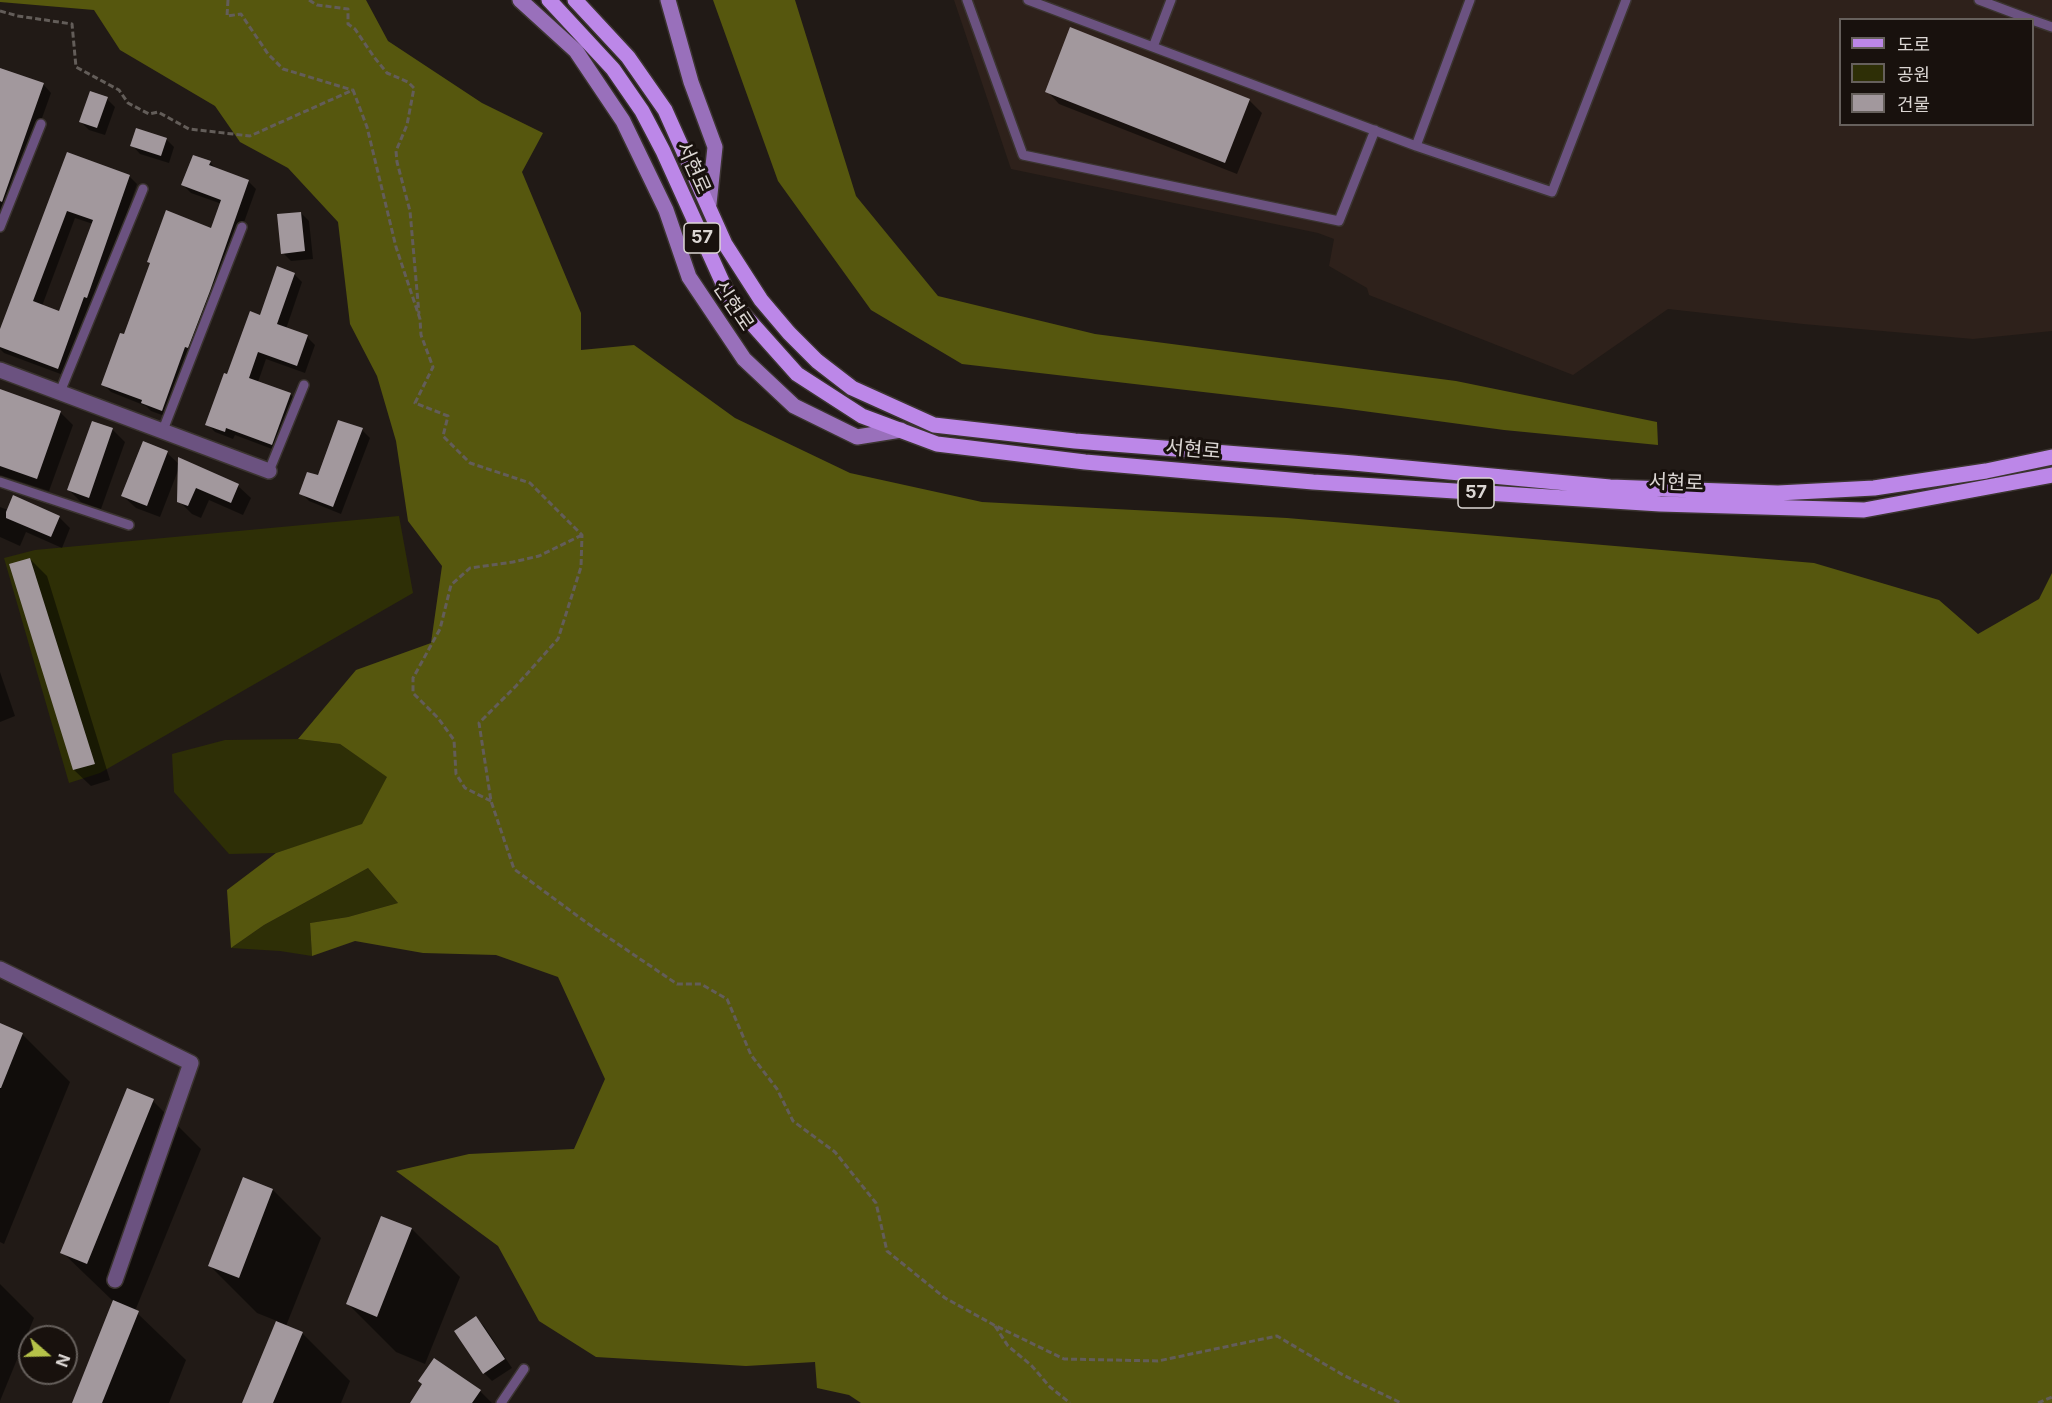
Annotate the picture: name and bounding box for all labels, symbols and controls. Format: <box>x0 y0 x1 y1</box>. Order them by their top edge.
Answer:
legend <box>1839 18 2034 126</box>
text: 도로 <box>1897 34 1930 55</box>
text: 공원 <box>1897 64 1930 85</box>
text: 건물 <box>1897 94 1930 115</box>
street label: 서현로 <box>671 138 715 198</box>
road number: 57 <box>684 223 720 253</box>
street label: 신현로 <box>708 276 758 336</box>
street label: 서현로 <box>1164 436 1222 464</box>
street label: 서현로 <box>1648 470 1704 496</box>
road number: 57 <box>1458 478 1494 508</box>
north arrow <box>18 1325 78 1385</box>
text: N <box>52 1351 75 1370</box>

